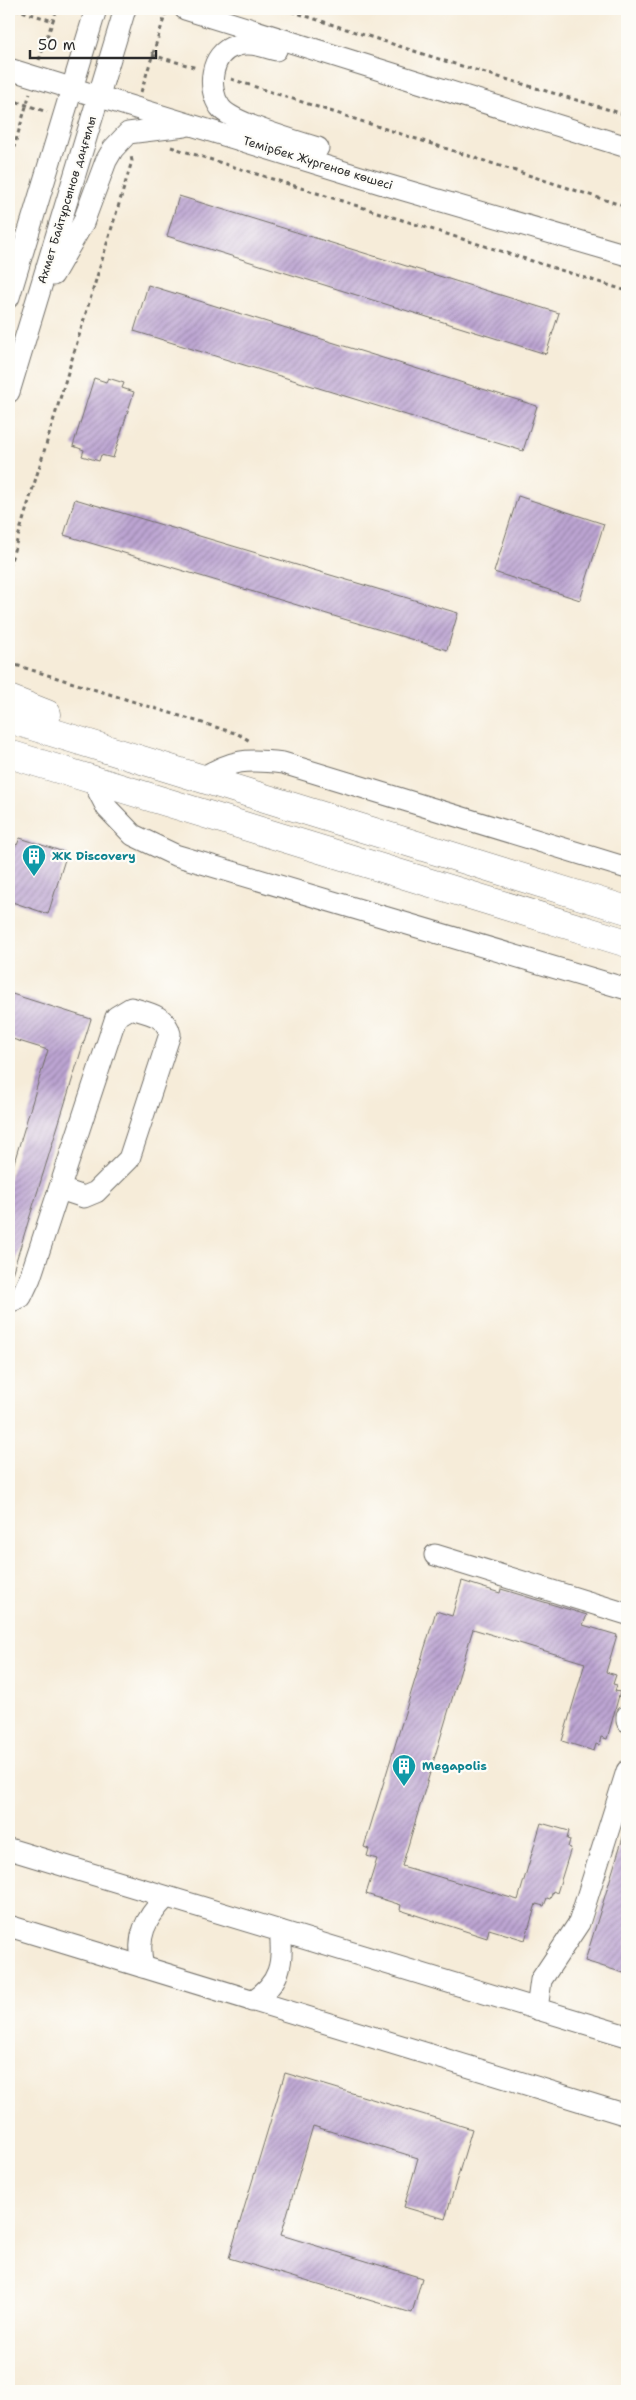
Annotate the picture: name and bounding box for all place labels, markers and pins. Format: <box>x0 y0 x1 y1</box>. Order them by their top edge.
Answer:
building icon: ЖК Discovery <box>21 843 47 877</box>
place label: ЖК Discovery <box>52 848 136 864</box>
building icon: Megapolis <box>391 1753 417 1787</box>
place label: Megapolis <box>422 1758 487 1774</box>

